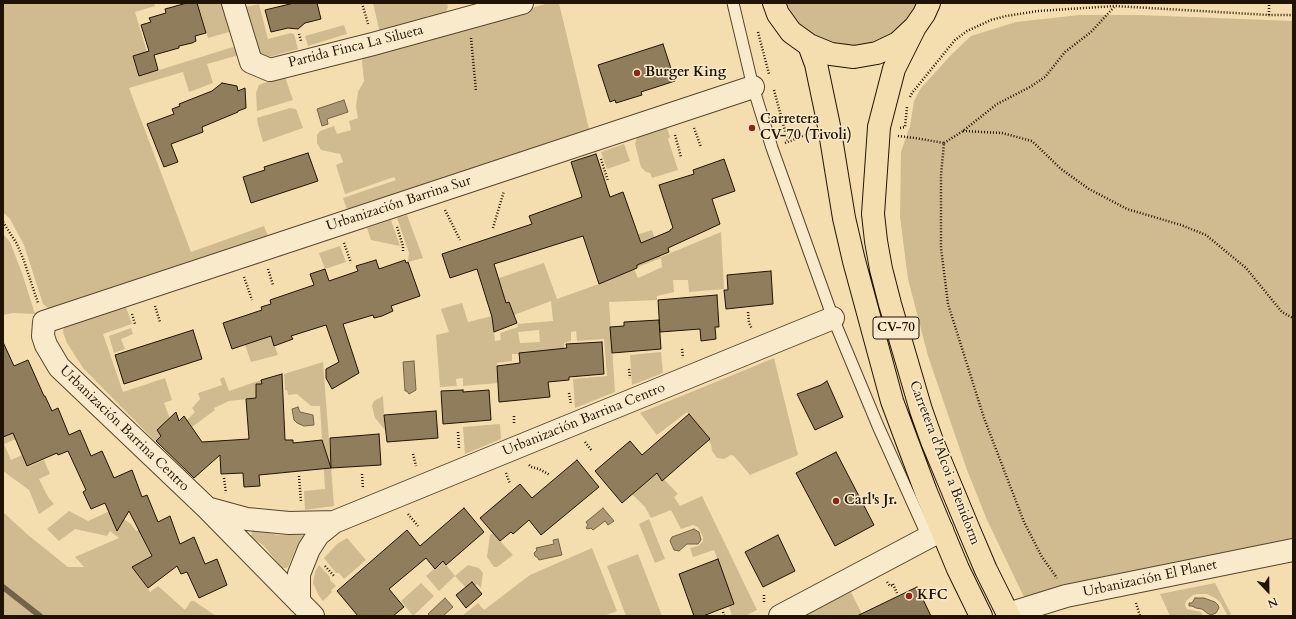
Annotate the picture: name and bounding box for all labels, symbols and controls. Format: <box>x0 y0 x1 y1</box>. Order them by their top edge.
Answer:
street label: Partida Finca La Silueta <box>287 22 425 72</box>
place label: Burger King <box>645 65 726 81</box>
marker: Burger King <box>632 68 642 78</box>
place label: Carretera CV-70 (Tivoli) <box>760 112 852 144</box>
marker: Carretera CV-70 (Tivoli) <box>747 123 757 133</box>
street label: Urbanización Barrina Sur <box>325 173 473 235</box>
road number: CV-70 <box>873 317 919 339</box>
street label: Urbanización Barrina Centro <box>56 363 192 495</box>
street label: Carretera d'Alcoi a Benidorm <box>905 379 983 547</box>
street label: Urbanización Barrina Centro <box>500 380 668 460</box>
place label: Carl's Jr. <box>844 493 897 509</box>
marker: Carl's Jr. <box>831 496 841 506</box>
street label: Urbanización El Planet <box>1081 557 1219 601</box>
north arrow <box>1248 571 1288 611</box>
place label: KFC <box>917 588 947 604</box>
marker: KFC <box>904 591 914 601</box>
text: N <box>1265 594 1280 611</box>

